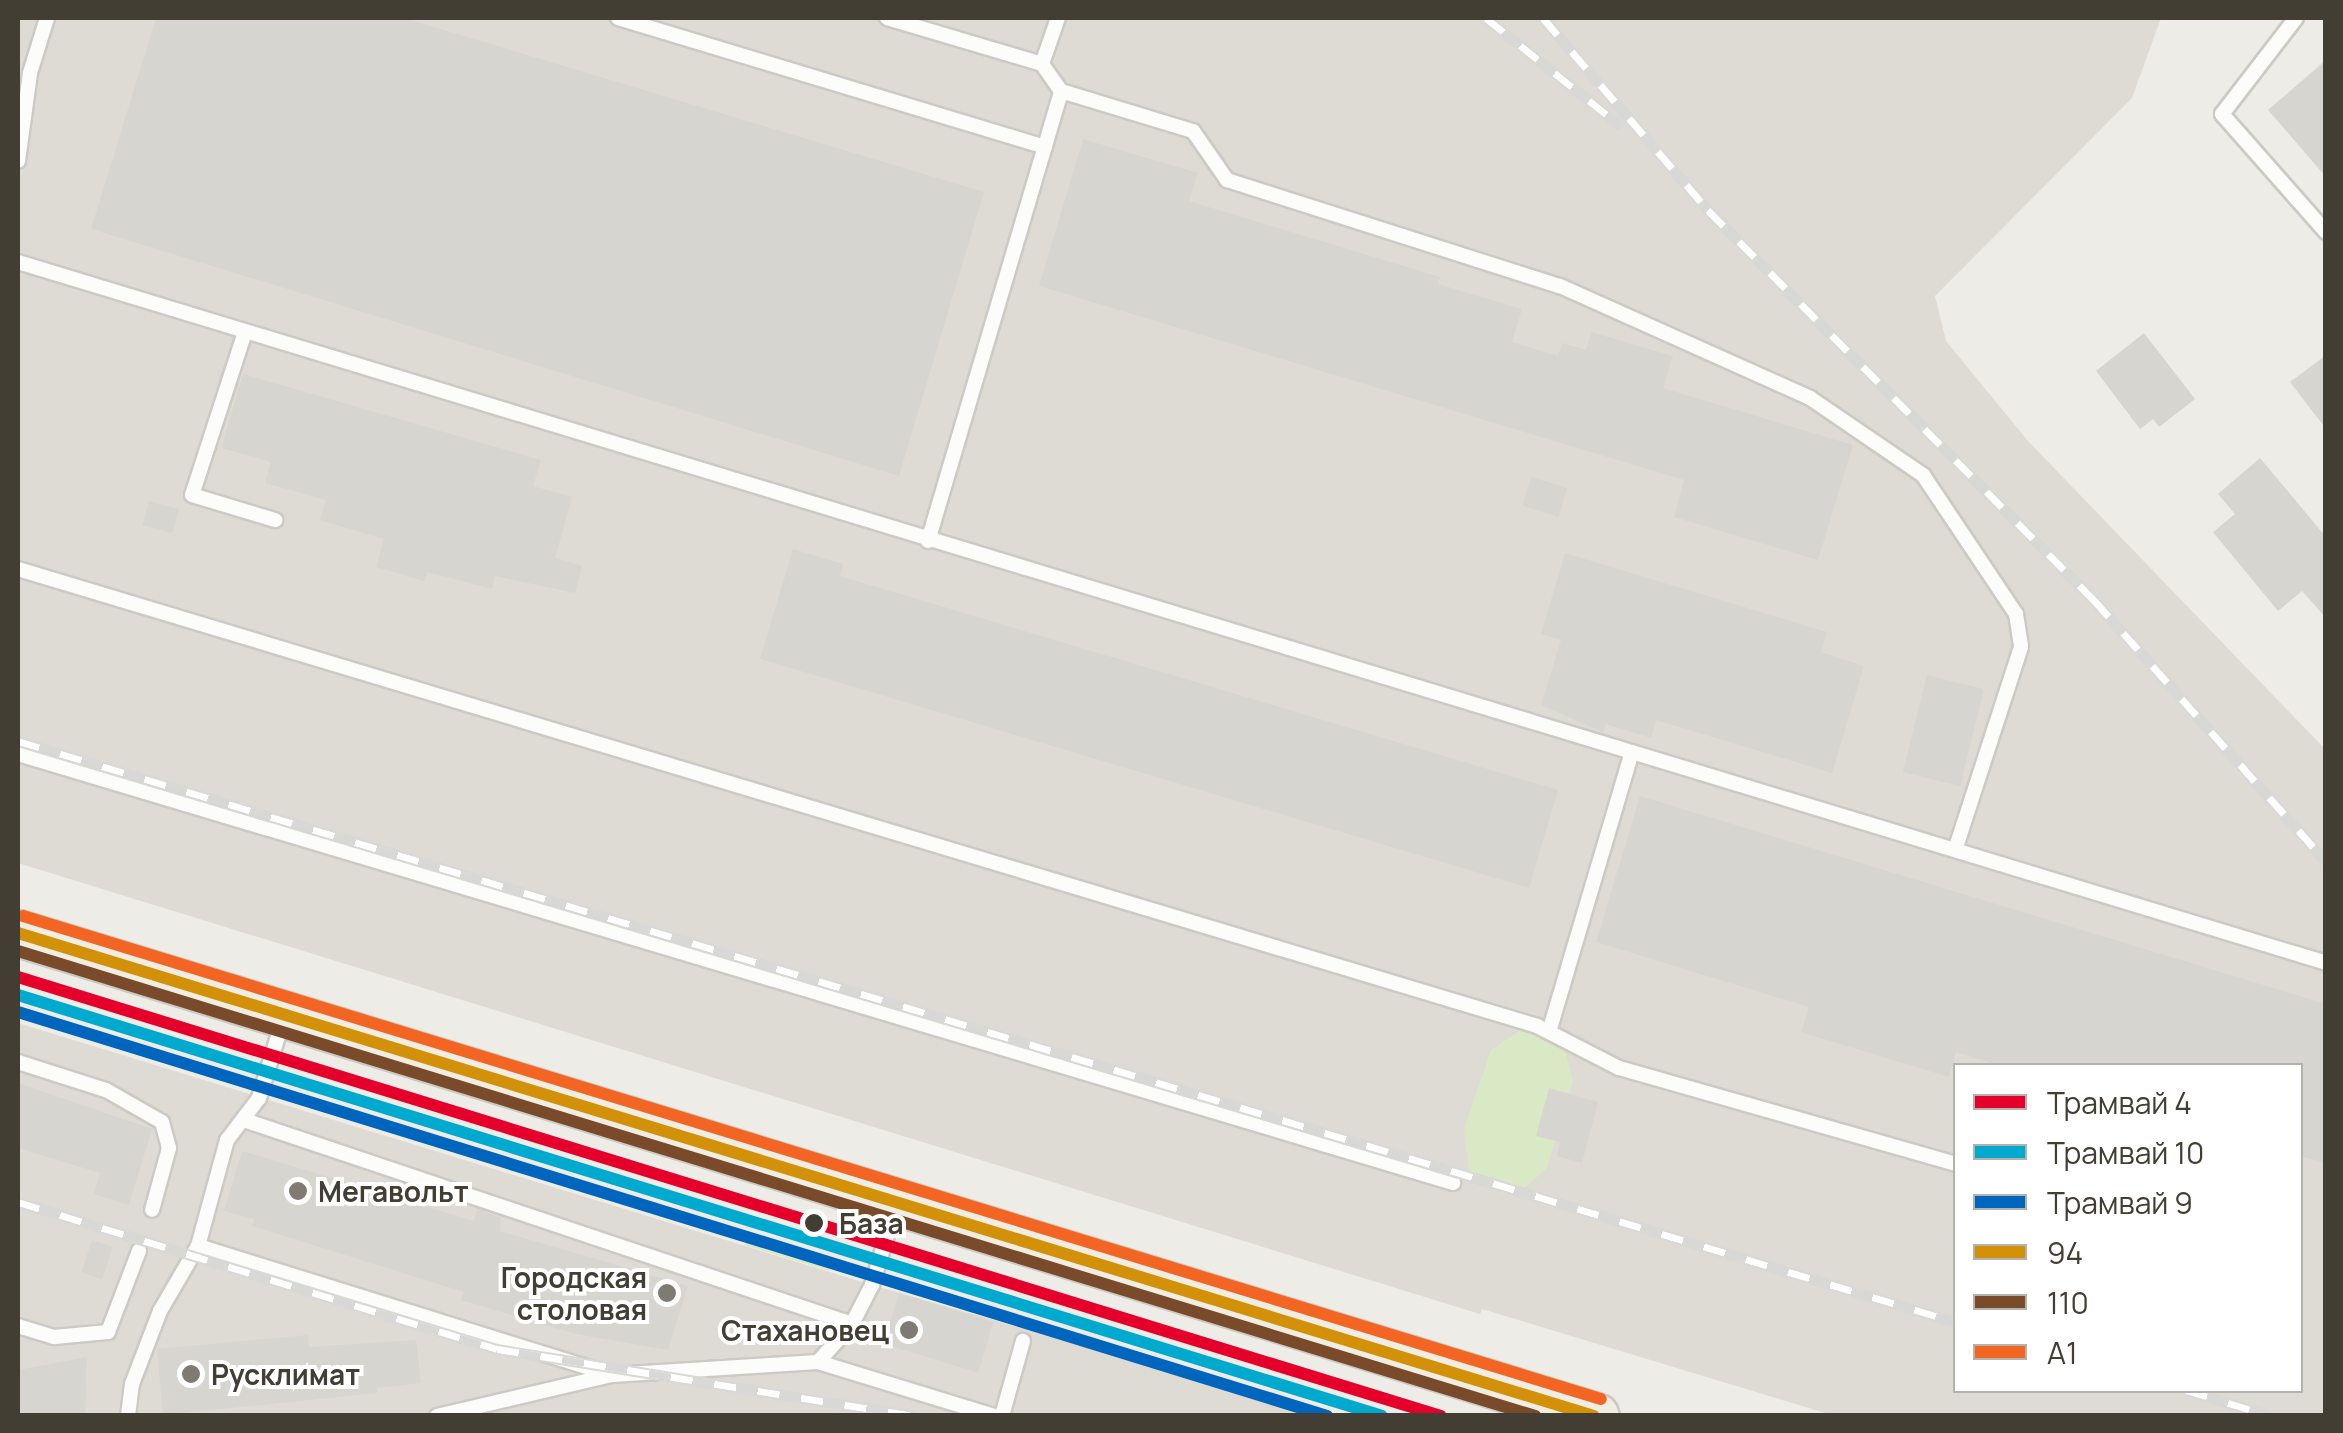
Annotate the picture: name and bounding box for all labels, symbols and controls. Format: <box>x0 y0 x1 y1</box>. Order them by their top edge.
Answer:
legend <box>1953 1063 2303 1393</box>
text: Трамвай 4 <box>2047 1082 2192 1123</box>
text: Трамвай 10 <box>2047 1132 2204 1173</box>
place label: Мегавольт <box>318 1174 469 1208</box>
marker: Мегавольт <box>287 1180 309 1202</box>
text: Трамвай 9 <box>2047 1182 2193 1223</box>
place label: База <box>839 1206 904 1240</box>
marker: База <box>798 1207 830 1239</box>
text: 94 <box>2047 1232 2083 1273</box>
place label: Городская столовая <box>501 1260 647 1326</box>
marker: Городская столовая <box>656 1282 678 1304</box>
text: 110 <box>2047 1282 2089 1323</box>
place label: Стахановец <box>721 1313 889 1347</box>
marker: Стахановец <box>898 1319 920 1341</box>
text: А1 <box>2047 1332 2078 1373</box>
place label: Русклимат <box>211 1357 360 1391</box>
marker: Русклимат <box>180 1363 202 1385</box>

